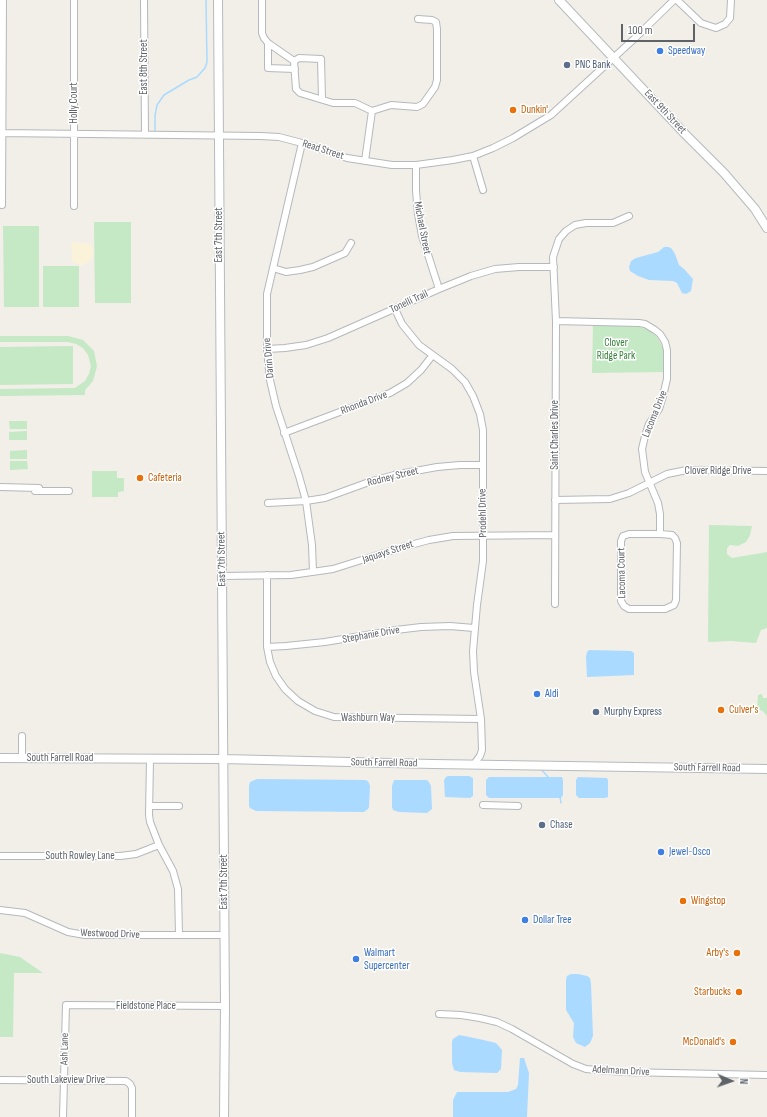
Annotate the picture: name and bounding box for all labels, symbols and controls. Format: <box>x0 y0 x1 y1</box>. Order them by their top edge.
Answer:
scale bar <box>623 16 697 42</box>
text: 100 m <box>628 23 653 38</box>
street label: East 8th Street <box>137 39 151 95</box>
place label: Speedway <box>668 44 705 58</box>
marker: Speedway <box>655 46 665 56</box>
place label: PNC Bank <box>575 58 610 72</box>
marker: PNC Bank <box>562 60 572 70</box>
street label: Holly Court <box>67 82 81 124</box>
street label: East 9th Street <box>641 87 689 137</box>
place label: Dunkin' <box>521 103 548 117</box>
marker: Dunkin' <box>508 105 518 115</box>
street label: Read Street <box>300 137 346 163</box>
street label: Michael Street <box>410 201 434 255</box>
street label: East 7th Street <box>212 207 226 263</box>
street label: Tonelli Trail <box>388 287 430 317</box>
park label: Clover Ridge Park <box>597 336 635 362</box>
street label: Darin Drive <box>261 337 277 379</box>
street label: Rhonda Drive <box>339 388 389 418</box>
street label: Lacoma Drive <box>640 389 670 439</box>
street label: Saint Charles Drive <box>548 400 562 470</box>
street label: Rodney Street <box>366 464 420 490</box>
street label: Clover Ridge Drive <box>685 464 751 478</box>
place label: Cafeteria <box>148 471 182 485</box>
marker: Cafeteria <box>135 473 145 483</box>
street label: Prodehl Drive <box>476 488 490 538</box>
street label: East 7th Street <box>215 531 229 587</box>
street label: Jaquays Street <box>361 538 415 566</box>
street label: Lacoma Court <box>615 547 629 599</box>
street label: Stephanie Drive <box>341 623 401 647</box>
place label: Aldi <box>545 687 559 701</box>
marker: Aldi <box>532 689 542 699</box>
place label: Culver's <box>729 703 758 717</box>
place label: Murphy Express <box>604 705 662 719</box>
marker: Culver's <box>716 705 726 715</box>
marker: Murphy Express <box>591 707 601 717</box>
street label: Washburn Way <box>341 711 395 725</box>
street label: South Farrell Road <box>27 751 93 765</box>
street label: South Farrell Road <box>351 756 417 770</box>
street label: South Farrell Road <box>674 761 740 775</box>
place label: Chase <box>550 818 573 832</box>
marker: Chase <box>537 820 547 830</box>
place label: Jewel-Osco <box>669 845 711 859</box>
marker: Jewel-Osco <box>656 847 666 857</box>
street label: South Rowley Lane <box>45 849 115 863</box>
street label: East 7th Street <box>217 854 231 910</box>
place label: Wingstop <box>691 894 726 908</box>
marker: Wingstop <box>678 896 688 906</box>
place label: Dollar Tree <box>533 913 572 927</box>
marker: Dollar Tree <box>520 915 530 925</box>
street label: Westwood Drive <box>80 926 140 942</box>
place label: Walmart Supercenter <box>364 946 410 972</box>
place label: Arby's <box>707 946 729 960</box>
marker: Arby's <box>732 948 742 958</box>
marker: Walmart Supercenter <box>351 954 361 964</box>
place label: Starbucks <box>694 985 731 999</box>
marker: Starbucks <box>734 987 744 997</box>
street label: Fieldstone Place <box>116 999 176 1013</box>
street label: Ash Lane <box>58 1033 72 1065</box>
place label: McDonald's <box>683 1035 725 1049</box>
marker: McDonald's <box>728 1037 738 1047</box>
north arrow <box>711 1061 751 1101</box>
street label: Adelmann Drive <box>592 1063 650 1079</box>
street label: South Lakeview Drive <box>27 1073 105 1087</box>
text: N <box>737 1078 750 1085</box>

